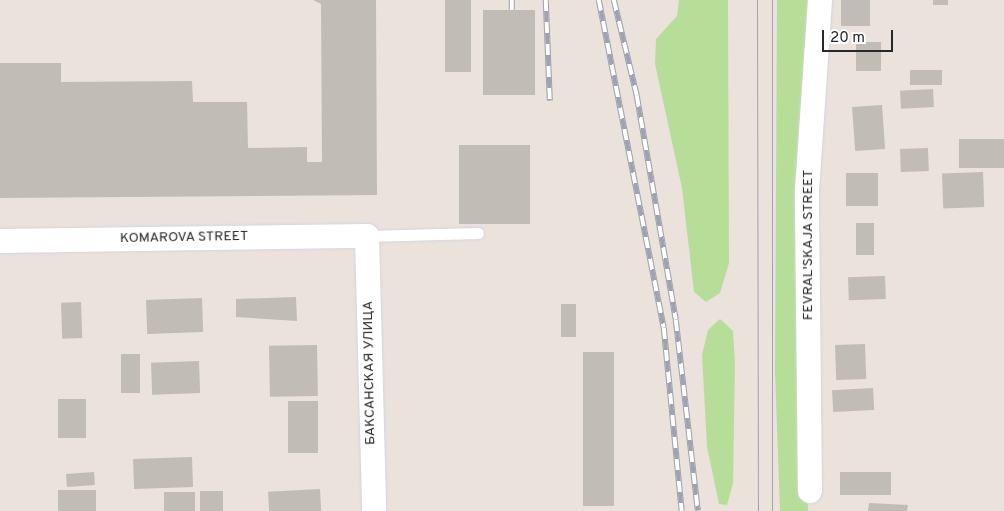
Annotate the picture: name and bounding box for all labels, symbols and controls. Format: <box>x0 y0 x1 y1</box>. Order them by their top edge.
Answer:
scale bar <box>824 20 895 52</box>
text: 20 m <box>830 29 865 48</box>
street label: FEVRAL'SKAJA STREET <box>801 169 817 321</box>
street label: KOMAROVA STREET <box>119 228 249 248</box>
street label: БАКСАНСКАЯ УЛИЦА <box>360 301 380 445</box>

